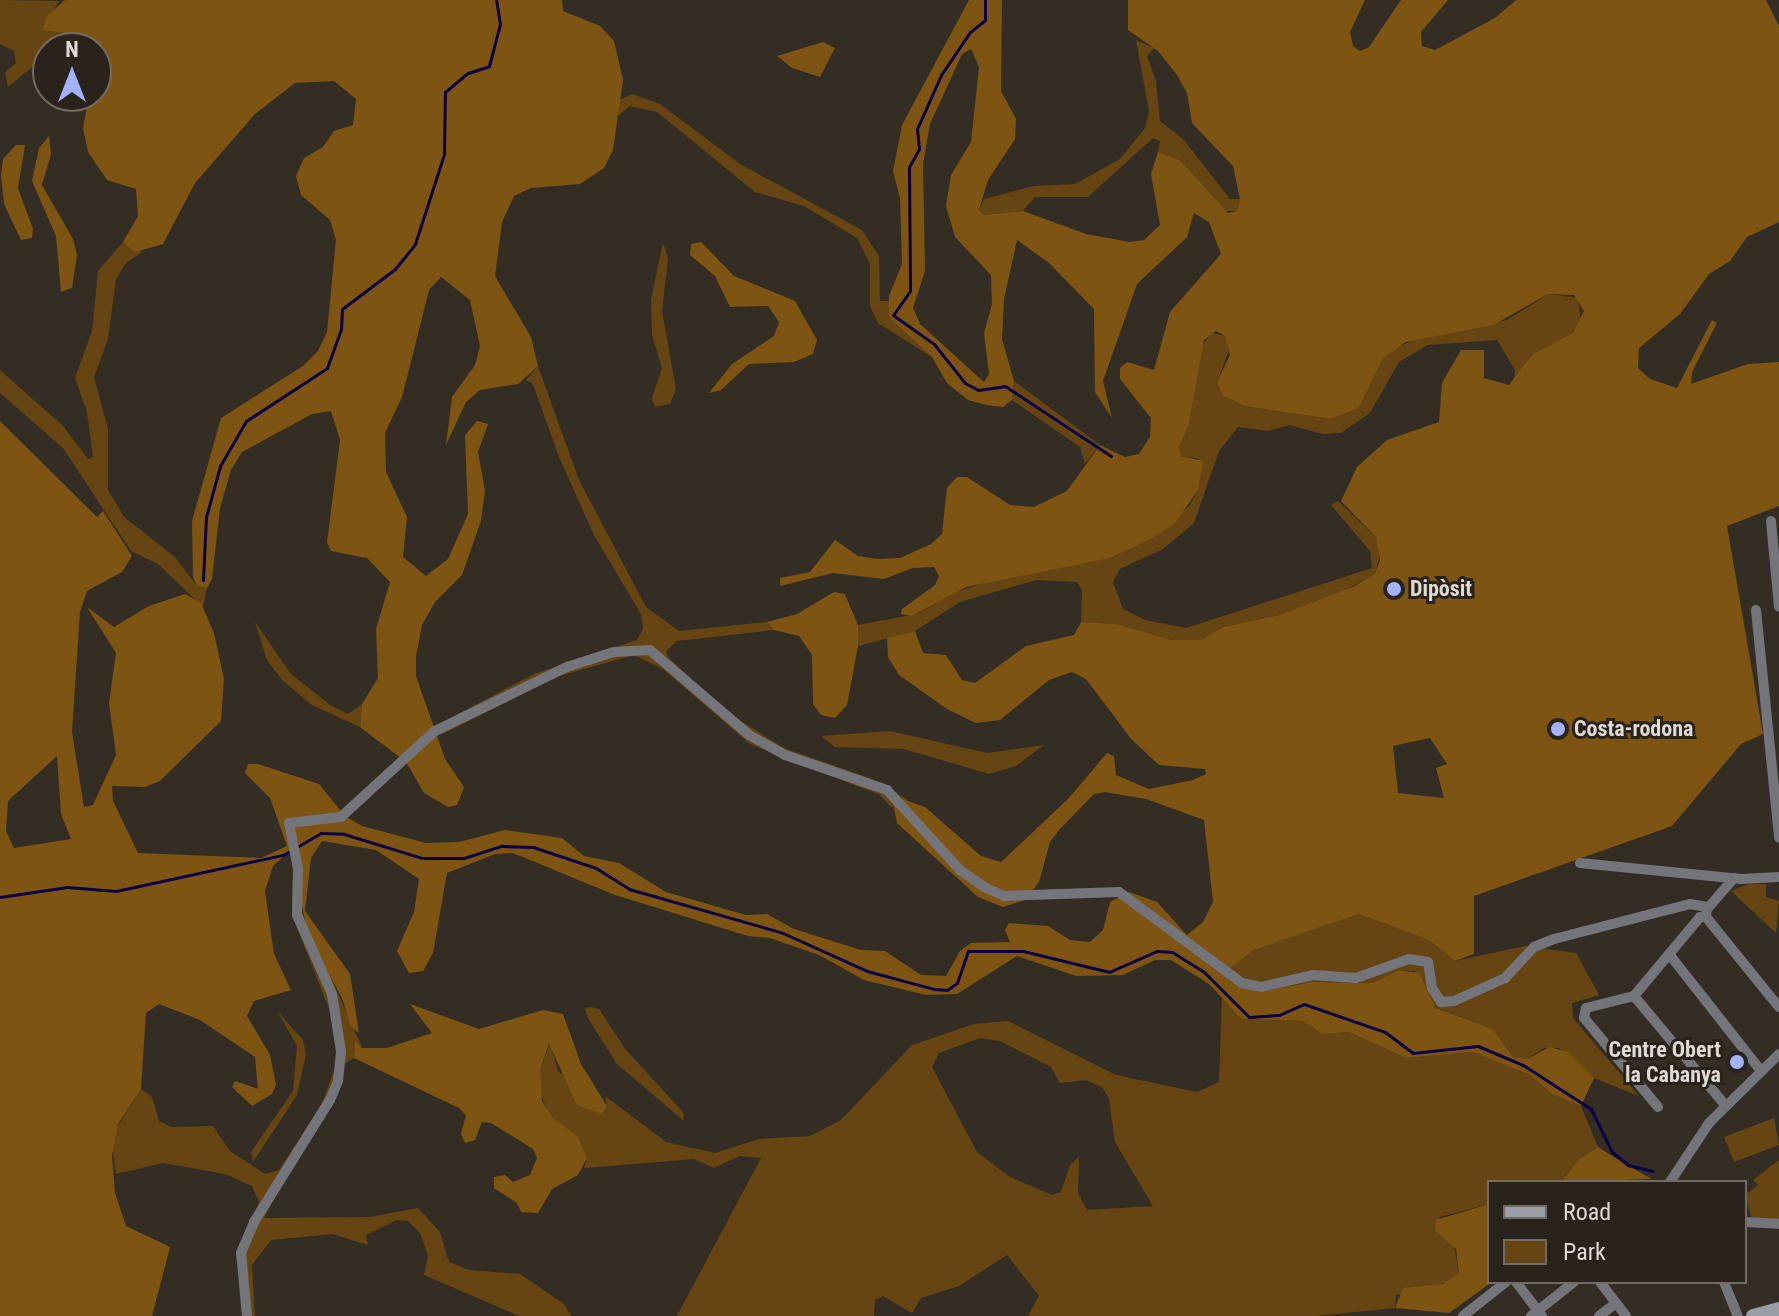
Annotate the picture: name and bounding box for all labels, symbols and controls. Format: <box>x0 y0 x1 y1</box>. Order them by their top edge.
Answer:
north arrow <box>32 32 112 112</box>
text: N <box>65 37 79 62</box>
place label: Dipòsit <box>1410 576 1472 602</box>
marker: Dipòsit <box>1385 580 1403 598</box>
place label: Costa-rodona <box>1574 716 1693 742</box>
marker: Costa-rodona <box>1549 720 1567 738</box>
place label: Centre Obert la Cabanya <box>1608 1036 1721 1088</box>
marker: Centre Obert la Cabanya <box>1728 1053 1746 1071</box>
legend <box>1487 1180 1747 1284</box>
text: Road <box>1563 1198 1611 1226</box>
text: Park <box>1563 1238 1606 1266</box>

